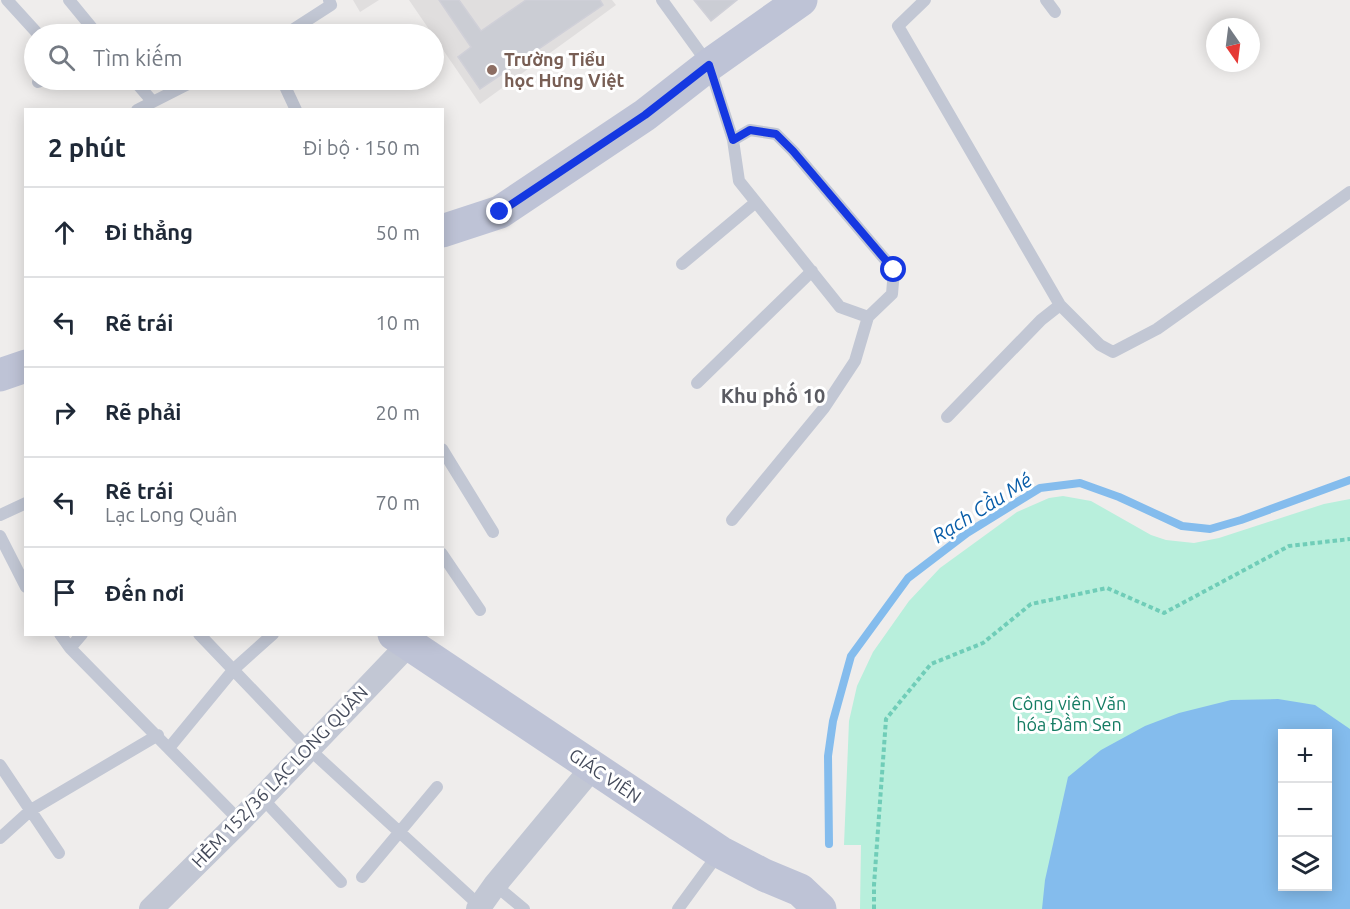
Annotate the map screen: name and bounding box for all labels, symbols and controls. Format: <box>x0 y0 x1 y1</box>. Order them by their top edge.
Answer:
north arrow <box>1206 18 1260 72</box>
search box <box>24 24 444 90</box>
icon: search <box>45 41 78 74</box>
text: Tìm kiếm <box>93 45 183 70</box>
place label: Trường Tiểu học Hưng Việt <box>504 49 625 90</box>
marker: Trường Tiểu học Hưng Việt <box>485 63 499 77</box>
text: 2 phút <box>48 133 126 162</box>
text: Đi bộ · 150 m <box>303 136 420 159</box>
route end <box>486 198 512 224</box>
icon: ahead <box>48 216 81 249</box>
text: Đi thẳng <box>105 219 193 244</box>
text: 50 m <box>376 221 420 244</box>
route start <box>880 256 906 282</box>
icon: left <box>48 306 81 339</box>
text: Rẽ trái <box>105 310 173 335</box>
text: 10 m <box>376 311 420 334</box>
district label: Khu phố 10 <box>721 381 825 407</box>
icon: right <box>48 396 81 429</box>
text: Rẽ phải <box>105 399 181 424</box>
text: 20 m <box>376 401 420 424</box>
water label: Rạch Cầu Mé <box>926 465 1036 547</box>
text: Rẽ trái <box>105 478 173 503</box>
icon: left <box>48 486 81 519</box>
text: 70 m <box>376 491 420 514</box>
text: Lạc Long Quân <box>105 503 237 526</box>
icon: arrive <box>48 576 81 609</box>
text: Đến nơi <box>105 580 184 605</box>
street label: HẺM 152/36 LẠC LONG QUÂN <box>186 681 372 872</box>
park label: Công viên Văn hóa Đầm Sen <box>1012 693 1126 734</box>
map controls <box>1278 729 1332 891</box>
button: + <box>1278 729 1332 783</box>
street label: GIÁC VIÊN <box>566 743 646 806</box>
button: − <box>1278 783 1332 837</box>
button: layers <box>1278 837 1332 891</box>

